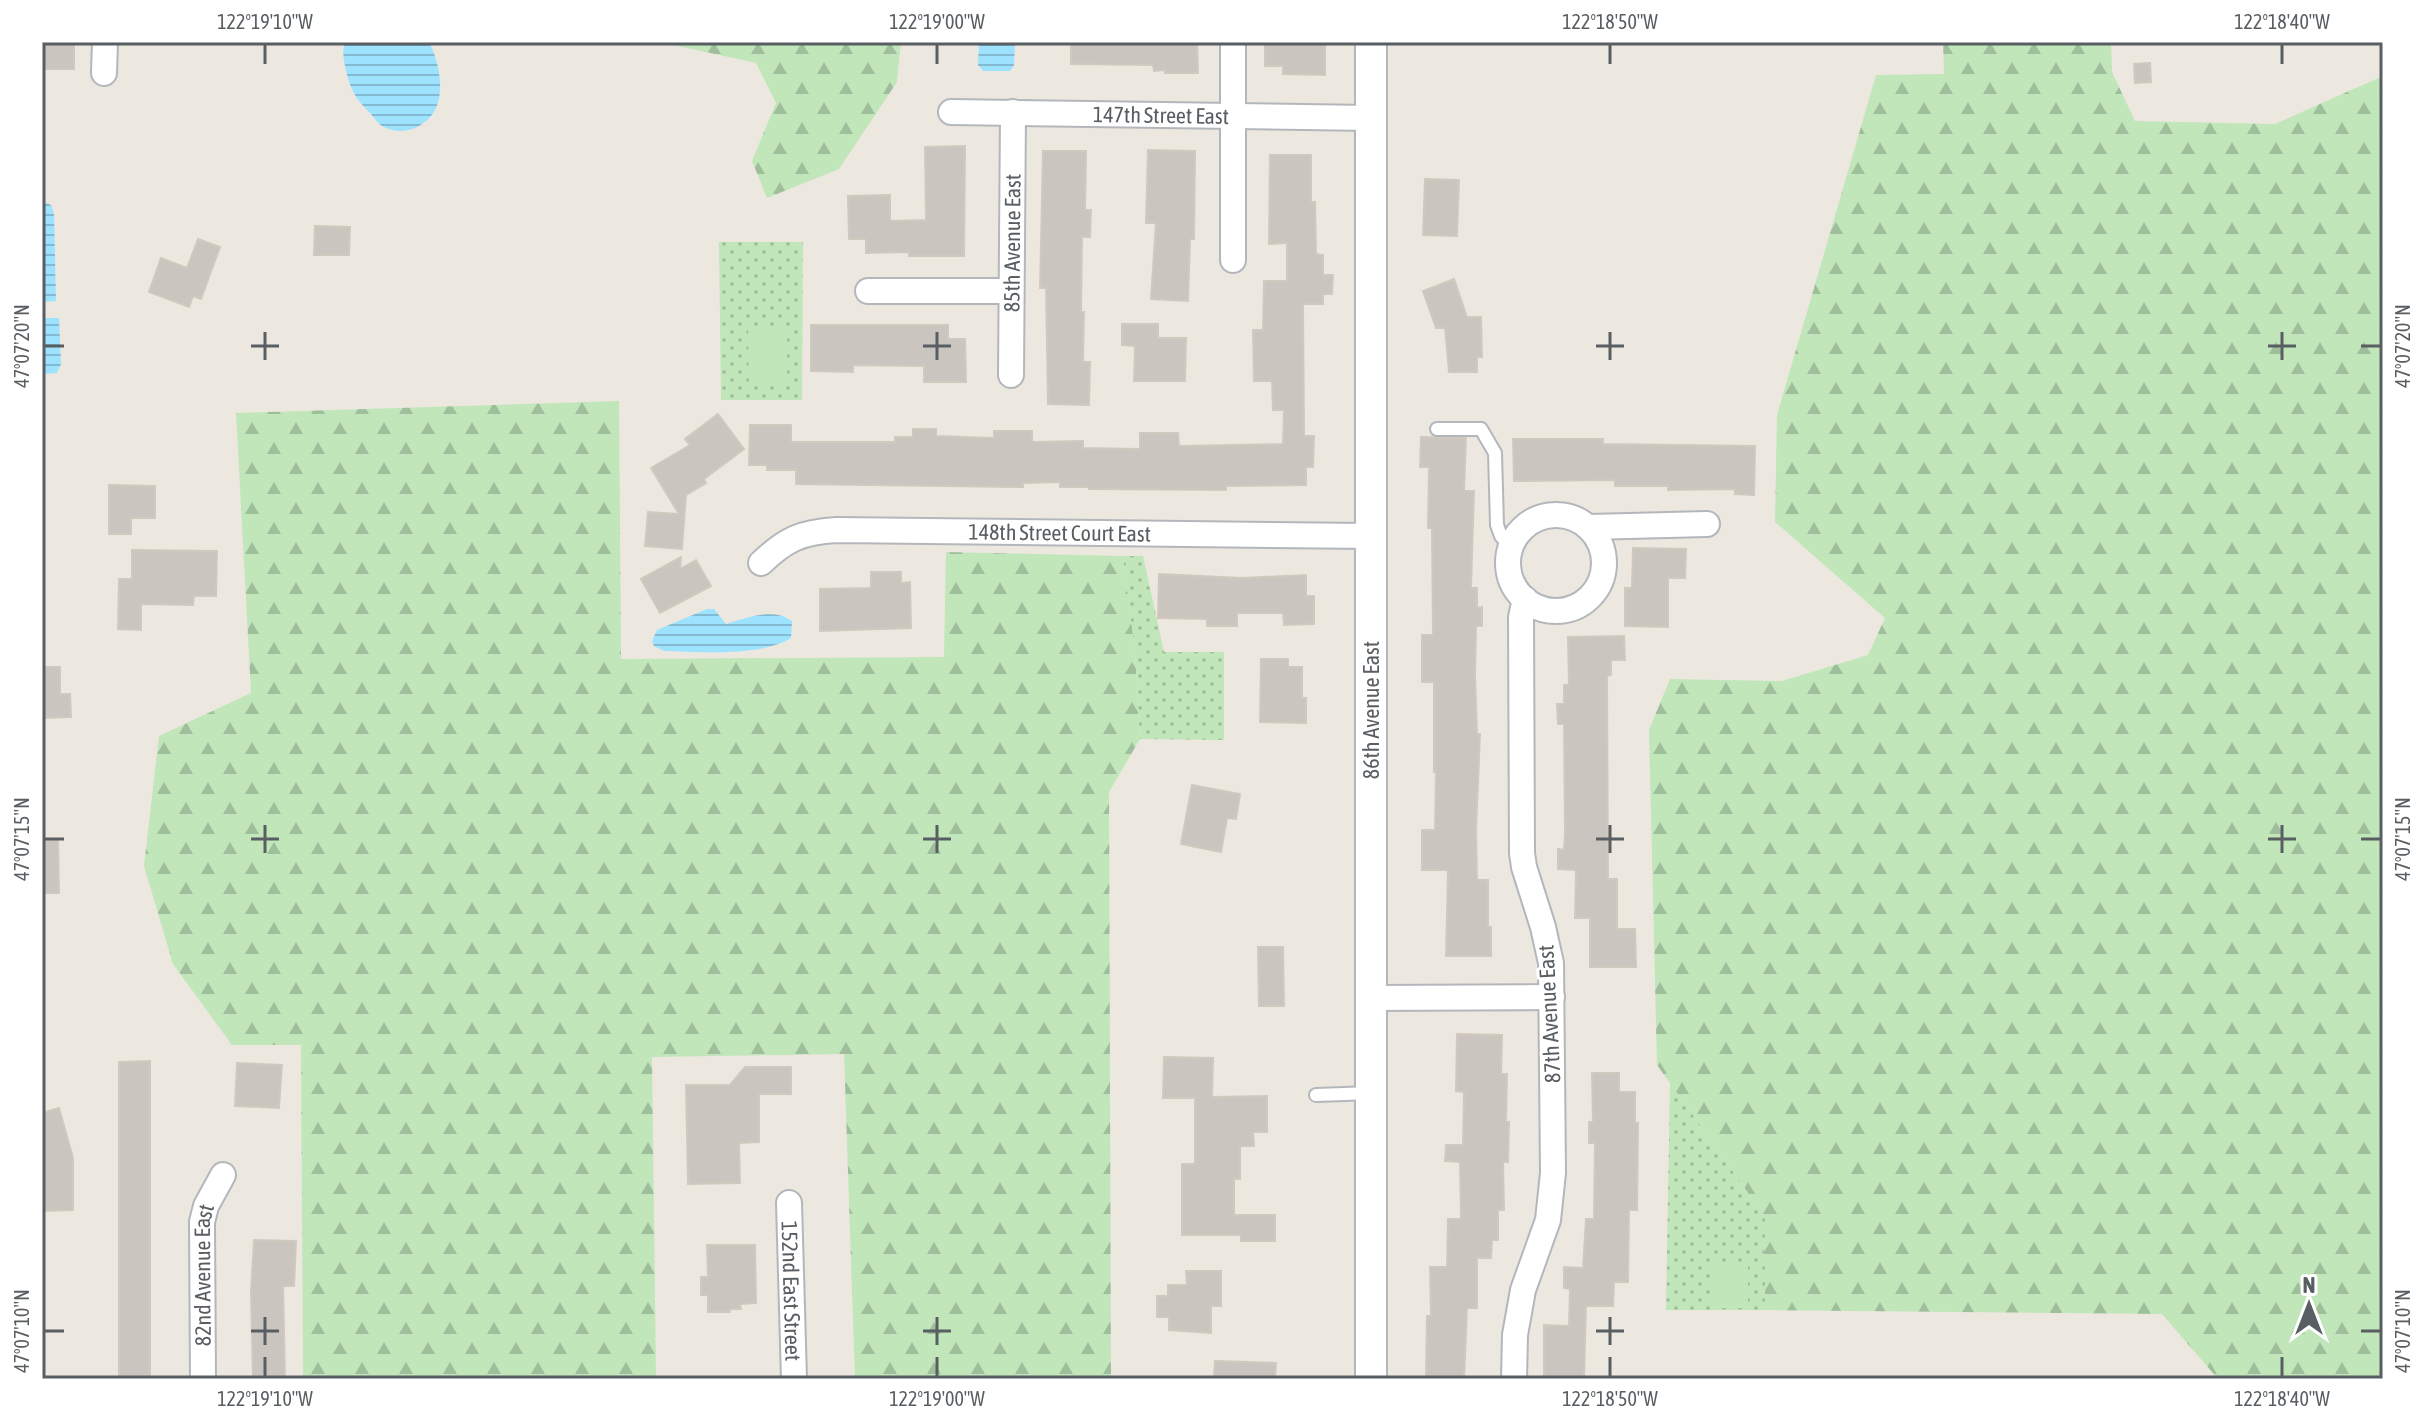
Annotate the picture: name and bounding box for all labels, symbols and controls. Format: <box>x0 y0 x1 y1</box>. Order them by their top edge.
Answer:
text: 122°19'10"W <box>217 10 313 33</box>
text: 122°19'00"W <box>889 10 985 33</box>
text: 122°18'50"W <box>1562 10 1658 33</box>
text: 122°18'40"W <box>2234 10 2330 33</box>
street label: 147th Street East <box>1093 101 1229 129</box>
street label: 85th Avenue East <box>998 174 1026 312</box>
text: 47°07'20"N <box>10 304 33 388</box>
text: 47°07'20"N <box>2391 304 2414 388</box>
street label: 148th Street Court East <box>968 518 1151 547</box>
street label: 86th Avenue East <box>1358 641 1384 779</box>
text: 47°07'15"N <box>10 797 33 881</box>
text: 47°07'15"N <box>2391 797 2414 881</box>
street label: 87th Avenue East <box>1532 944 1566 1084</box>
street label: 82nd Avenue East <box>189 1201 219 1346</box>
street label: 152nd East Street <box>777 1221 806 1361</box>
north arrow <box>2269 1265 2349 1345</box>
text: N <box>2303 1272 2315 1298</box>
text: 47°07'10"N <box>10 1289 33 1373</box>
text: 47°07'10"N <box>2391 1289 2414 1373</box>
text: 122°19'10"W <box>217 1387 313 1410</box>
text: 122°19'00"W <box>889 1387 985 1410</box>
text: 122°18'50"W <box>1562 1387 1658 1410</box>
text: 122°18'40"W <box>2234 1387 2330 1410</box>

